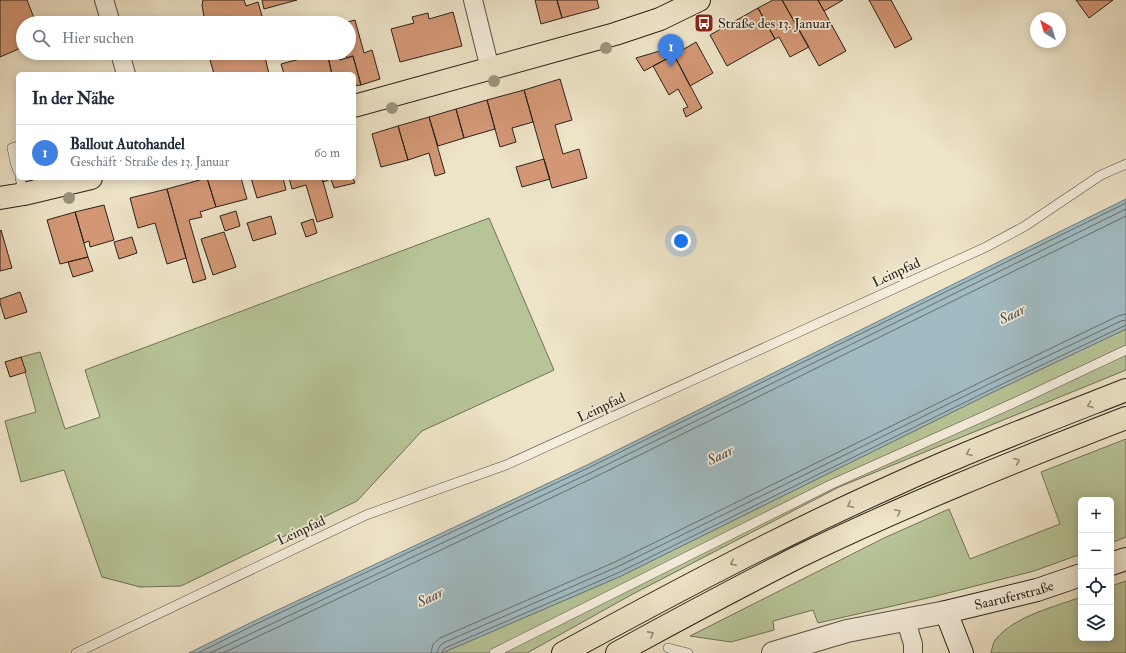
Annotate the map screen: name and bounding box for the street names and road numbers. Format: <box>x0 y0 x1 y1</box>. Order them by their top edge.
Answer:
street label: Leinpfad <box>869 254 924 292</box>
street label: Leinpfad <box>574 389 629 427</box>
street label: Leinpfad <box>274 512 329 550</box>
street label: Saaruferstraße <box>973 577 1056 614</box>

